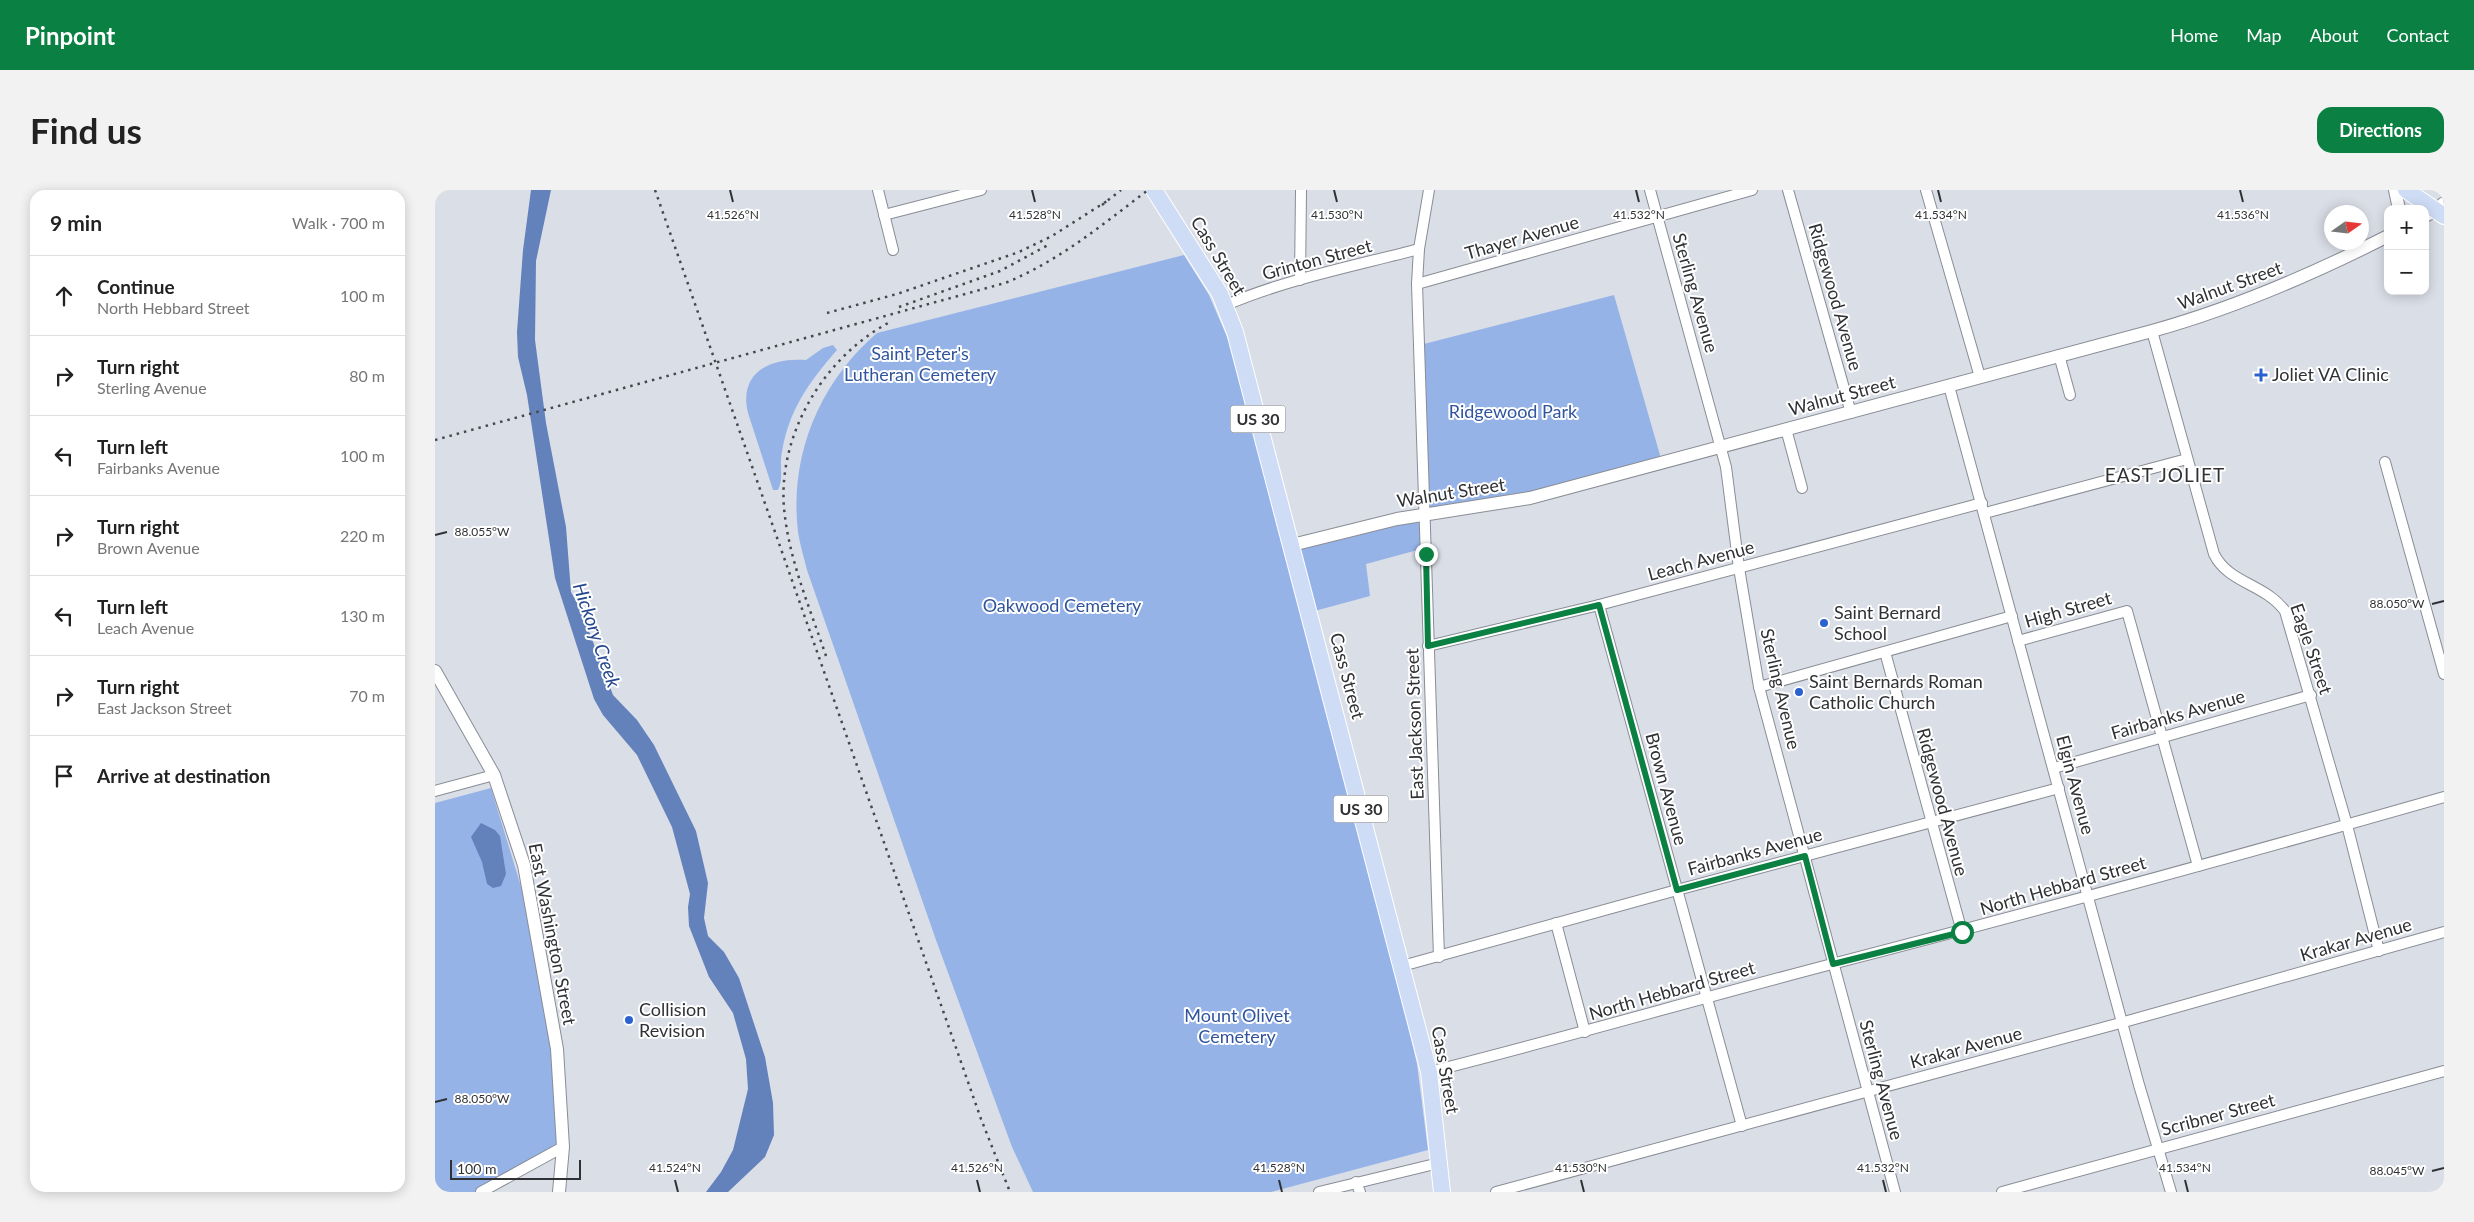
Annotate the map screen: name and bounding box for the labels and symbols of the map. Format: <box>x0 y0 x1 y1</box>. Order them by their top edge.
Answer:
north arrow <box>2324 205 2369 250</box>
text: 41.526°N <box>707 207 759 222</box>
text: 41.528°N <box>1009 207 1061 222</box>
text: 41.530°N <box>1311 207 1363 222</box>
text: 41.532°N <box>1613 207 1665 222</box>
text: 41.534°N <box>1915 207 1967 222</box>
text: 41.536°N <box>2217 207 2269 222</box>
street label: Thayer Avenue <box>1462 210 1581 264</box>
street label: Cass Street <box>1187 212 1251 300</box>
street label: Ridgewood Avenue <box>1804 221 1868 373</box>
street label: Sterling Avenue <box>1668 230 1724 355</box>
street label: Grinton Street <box>1260 234 1374 284</box>
street label: Walnut Street <box>2175 256 2285 314</box>
park label: Saint Peter's Lutheran Cemetery <box>844 342 997 385</box>
place label: Joliet VA Clinic <box>2272 363 2389 385</box>
marker: Joliet VA Clinic <box>2254 368 2268 382</box>
street label: Walnut Street <box>1786 370 1898 420</box>
park label: Ridgewood Park <box>1449 400 1578 422</box>
road number: US 30 <box>1231 405 1285 432</box>
district label: EAST JOLIET <box>2105 463 2225 486</box>
street label: Walnut Street <box>1395 473 1507 511</box>
text: 88.055°W <box>454 524 510 539</box>
street label: Leach Avenue <box>1645 535 1756 585</box>
route end <box>1415 543 1438 566</box>
water label: Hickory Creek <box>569 579 626 691</box>
street label: High Street <box>2022 586 2114 632</box>
park label: Oakwood Cemetery <box>983 594 1142 616</box>
text: 88.050°W <box>2369 596 2425 611</box>
street label: Eagle Street <box>2286 600 2338 697</box>
place label: Saint Bernard School <box>1834 601 1941 644</box>
marker: Saint Bernard School <box>1818 617 1830 629</box>
street label: Sterling Avenue <box>1756 626 1806 751</box>
street label: Cass Street <box>1326 630 1370 722</box>
street label: East Jackson Street <box>1400 647 1428 800</box>
place label: Saint Bernards Roman Catholic Church <box>1809 670 1983 713</box>
street label: Fairbanks Avenue <box>2108 684 2247 744</box>
marker: Saint Bernards Roman Catholic Church <box>1793 686 1805 698</box>
street label: Ridgewood Avenue <box>1913 725 1973 878</box>
street label: Brown Avenue <box>1641 730 1693 847</box>
street label: Elgin Avenue <box>2052 733 2100 837</box>
road number: US 30 <box>1333 796 1389 822</box>
street label: Fairbanks Avenue <box>1685 823 1824 880</box>
street label: East Washington Street <box>525 841 581 1027</box>
street label: North Hebbard Street <box>1977 851 2149 919</box>
street label: Krakar Avenue <box>2297 913 2414 965</box>
route start <box>1951 921 1974 944</box>
street label: North Hebbard Street <box>1586 956 1758 1024</box>
place label: Collision Revision <box>639 998 706 1041</box>
park label: Mount Olivet Cemetery <box>1184 1004 1290 1047</box>
marker: Collision Revision <box>623 1014 635 1026</box>
street label: Sterling Avenue <box>1855 1017 1909 1142</box>
street label: Krakar Avenue <box>1907 1022 2024 1073</box>
street label: Cass Street <box>1427 1024 1465 1116</box>
street label: Scribner Street <box>2158 1088 2278 1140</box>
text: 88.050°W <box>454 1091 510 1106</box>
scale bar <box>450 1157 581 1180</box>
text: 41.524°N <box>649 1160 701 1175</box>
text: 41.526°N <box>951 1160 1003 1175</box>
text: 41.528°N <box>1253 1160 1305 1175</box>
text: 41.530°N <box>1555 1160 1607 1175</box>
text: 41.532°N <box>1857 1160 1909 1175</box>
text: 41.534°N <box>2159 1160 2211 1175</box>
text: 88.045°W <box>2369 1163 2425 1178</box>

